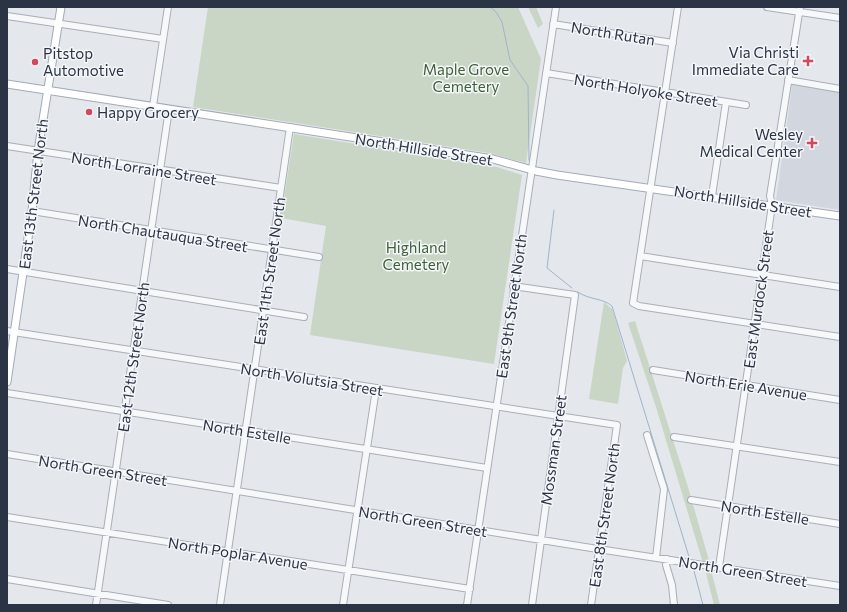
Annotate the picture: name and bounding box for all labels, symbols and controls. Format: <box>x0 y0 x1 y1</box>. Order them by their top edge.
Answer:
street label: North Rutan <box>570 17 656 49</box>
place label: Via Christi Immediate Care <box>692 43 799 78</box>
place label: Pitstop Automotive <box>43 44 124 79</box>
marker: Via Christi Immediate Care <box>802 55 814 67</box>
marker: Pitstop Automotive <box>30 57 40 67</box>
park label: Maple Grove Cemetery <box>423 60 509 95</box>
street label: North Holyoke Street <box>573 70 719 110</box>
place label: Happy Grocery <box>97 103 199 121</box>
marker: Happy Grocery <box>84 107 94 117</box>
street label: East 13th Street North <box>15 118 51 270</box>
place label: Wesley Medical Center <box>700 125 803 160</box>
street label: North Hillside Street <box>354 129 494 169</box>
marker: Wesley Medical Center <box>806 137 818 149</box>
street label: North Lorraine Street <box>70 148 218 188</box>
street label: North Hillside Street <box>673 181 813 221</box>
street label: East 11th Street North <box>250 196 288 346</box>
street label: North Chautauqua Street <box>77 211 249 255</box>
street label: East Murdock Street <box>739 229 777 369</box>
street label: East 9th Street North <box>492 233 530 379</box>
park label: Highland Cemetery <box>383 238 450 273</box>
street label: East 12th Street North <box>114 281 152 433</box>
street label: North Volutsia Street <box>239 359 385 399</box>
street label: North Erie Avenue <box>684 366 808 404</box>
street label: Mossman Street <box>536 394 570 506</box>
street label: North Estelle <box>202 415 292 447</box>
street label: East 8th Street North <box>585 442 623 588</box>
street label: North Green Street <box>37 451 169 489</box>
street label: North Estelle <box>720 496 810 528</box>
street label: North Green Street <box>357 502 489 540</box>
street label: North Poplar Avenue <box>167 533 309 573</box>
street label: North Green Street <box>677 552 809 590</box>

